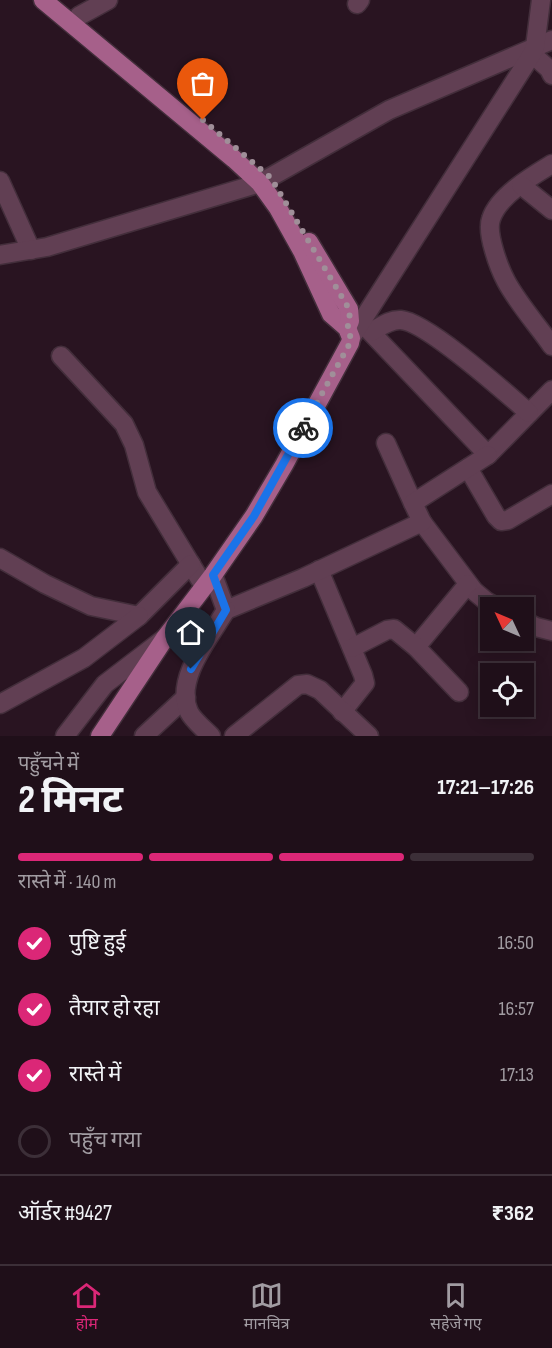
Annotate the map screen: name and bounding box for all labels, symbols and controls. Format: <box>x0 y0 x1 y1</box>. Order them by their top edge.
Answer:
pin <box>177 58 228 120</box>
icon: bag <box>186 67 219 100</box>
courier <box>273 398 333 458</box>
icon: bike <box>287 412 320 445</box>
north arrow <box>480 597 534 651</box>
map controls <box>480 597 534 717</box>
pin <box>165 607 216 669</box>
icon: home <box>174 616 207 649</box>
button: locate <box>480 663 534 717</box>
text: पहुँचने में <box>18 752 79 776</box>
text: 17:21–17:26 <box>437 774 534 801</box>
text: 2 मिनट <box>18 777 123 824</box>
text: रास्ते में · 140 m <box>18 870 116 894</box>
icon: check <box>18 927 51 960</box>
text: पुष्टि हुई <box>69 929 126 956</box>
text: 16:50 <box>498 931 534 955</box>
icon: check <box>18 993 51 1026</box>
text: तैयार हो रहा <box>69 995 160 1022</box>
text: 16:57 <box>499 997 534 1021</box>
icon: check <box>18 1059 51 1092</box>
text: रास्ते में <box>69 1061 121 1088</box>
text: 17:13 <box>500 1063 534 1087</box>
text: पहुँच गया <box>69 1127 142 1154</box>
text: ऑर्डर #9427 <box>18 1200 112 1227</box>
text: ₹362 <box>491 1200 534 1227</box>
tab: होम <box>70 1279 103 1336</box>
tab: मानचित्र <box>244 1279 290 1336</box>
tab: सहेजे गए <box>430 1279 482 1336</box>

